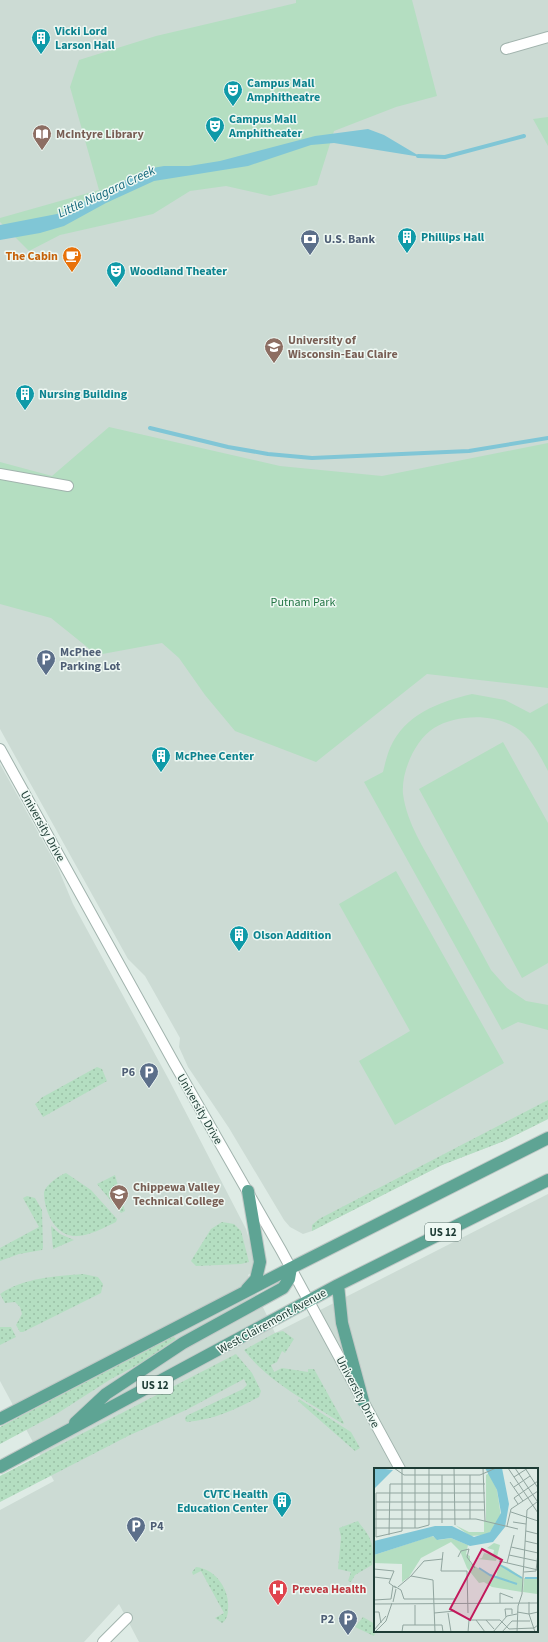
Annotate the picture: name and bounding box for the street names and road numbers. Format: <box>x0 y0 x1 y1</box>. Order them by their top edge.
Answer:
street label: University Drive <box>16 788 69 865</box>
street label: University Drive <box>172 1071 227 1148</box>
road number: US 12 <box>425 1223 461 1241</box>
street label: West Clairemont Avenue <box>215 1284 330 1358</box>
street label: University Drive <box>332 1353 384 1431</box>
road number: US 12 <box>137 1376 173 1394</box>

